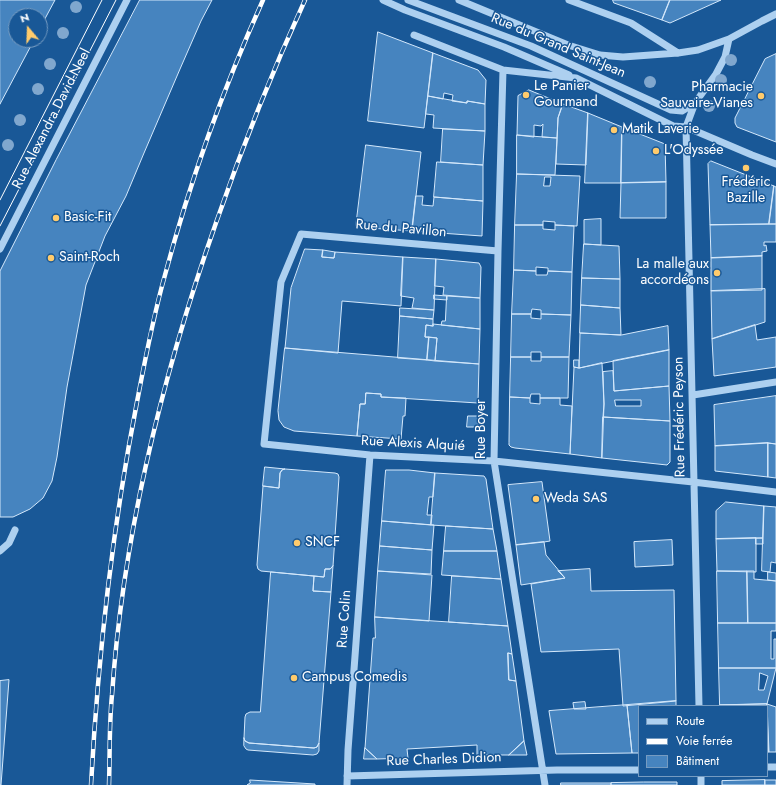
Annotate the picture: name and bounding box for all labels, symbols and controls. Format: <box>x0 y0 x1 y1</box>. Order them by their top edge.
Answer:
north arrow <box>8 8 48 48</box>
text: N <box>18 9 31 27</box>
street label: Rue du Grand Saint-Jean <box>488 10 628 82</box>
street label: Rue Alexandra David-Neel <box>9 46 95 192</box>
place label: Le Panier Gourmand <box>534 79 598 112</box>
place label: Pharmacie Sauvaire-Vianes <box>660 80 753 112</box>
marker: Le Panier Gourmand <box>521 90 531 100</box>
marker: Pharmacie Sauvaire-Vianes <box>756 91 766 101</box>
place label: Matik Laverie <box>622 122 699 138</box>
marker: Matik Laverie <box>609 125 619 135</box>
place label: L'Odyssée <box>664 143 724 159</box>
marker: L'Odyssée <box>651 146 661 156</box>
marker: Frédéric Bazille <box>741 163 751 173</box>
place label: Frédéric Bazille <box>722 175 770 208</box>
place label: Basic-Fit <box>64 210 111 226</box>
marker: Basic-Fit <box>51 213 61 223</box>
street label: Rue du Pavillon <box>355 217 447 241</box>
place label: Saint-Roch <box>59 250 120 266</box>
marker: Saint-Roch <box>46 253 56 263</box>
place label: La malle aux accordéons <box>636 257 709 290</box>
marker: La malle aux accordéons <box>712 268 722 278</box>
street label: Rue Frédéric Peyson <box>671 357 689 477</box>
street label: Rue Boyer <box>474 399 490 459</box>
street label: Rue Alexis Alquié <box>361 433 465 455</box>
place label: Weda SAS <box>544 491 607 507</box>
marker: Weda SAS <box>531 494 541 504</box>
place label: SNCF <box>305 535 340 551</box>
marker: SNCF <box>292 538 302 548</box>
street label: Rue Colin <box>335 589 355 649</box>
place label: Campus Comedis <box>302 670 407 686</box>
marker: Campus Comedis <box>289 673 299 683</box>
legend <box>638 705 768 777</box>
text: Route <box>676 712 705 730</box>
text: Voie ferrée <box>676 732 732 750</box>
street label: Rue Charles Didion <box>386 750 502 770</box>
text: Bâtiment <box>676 752 719 770</box>

